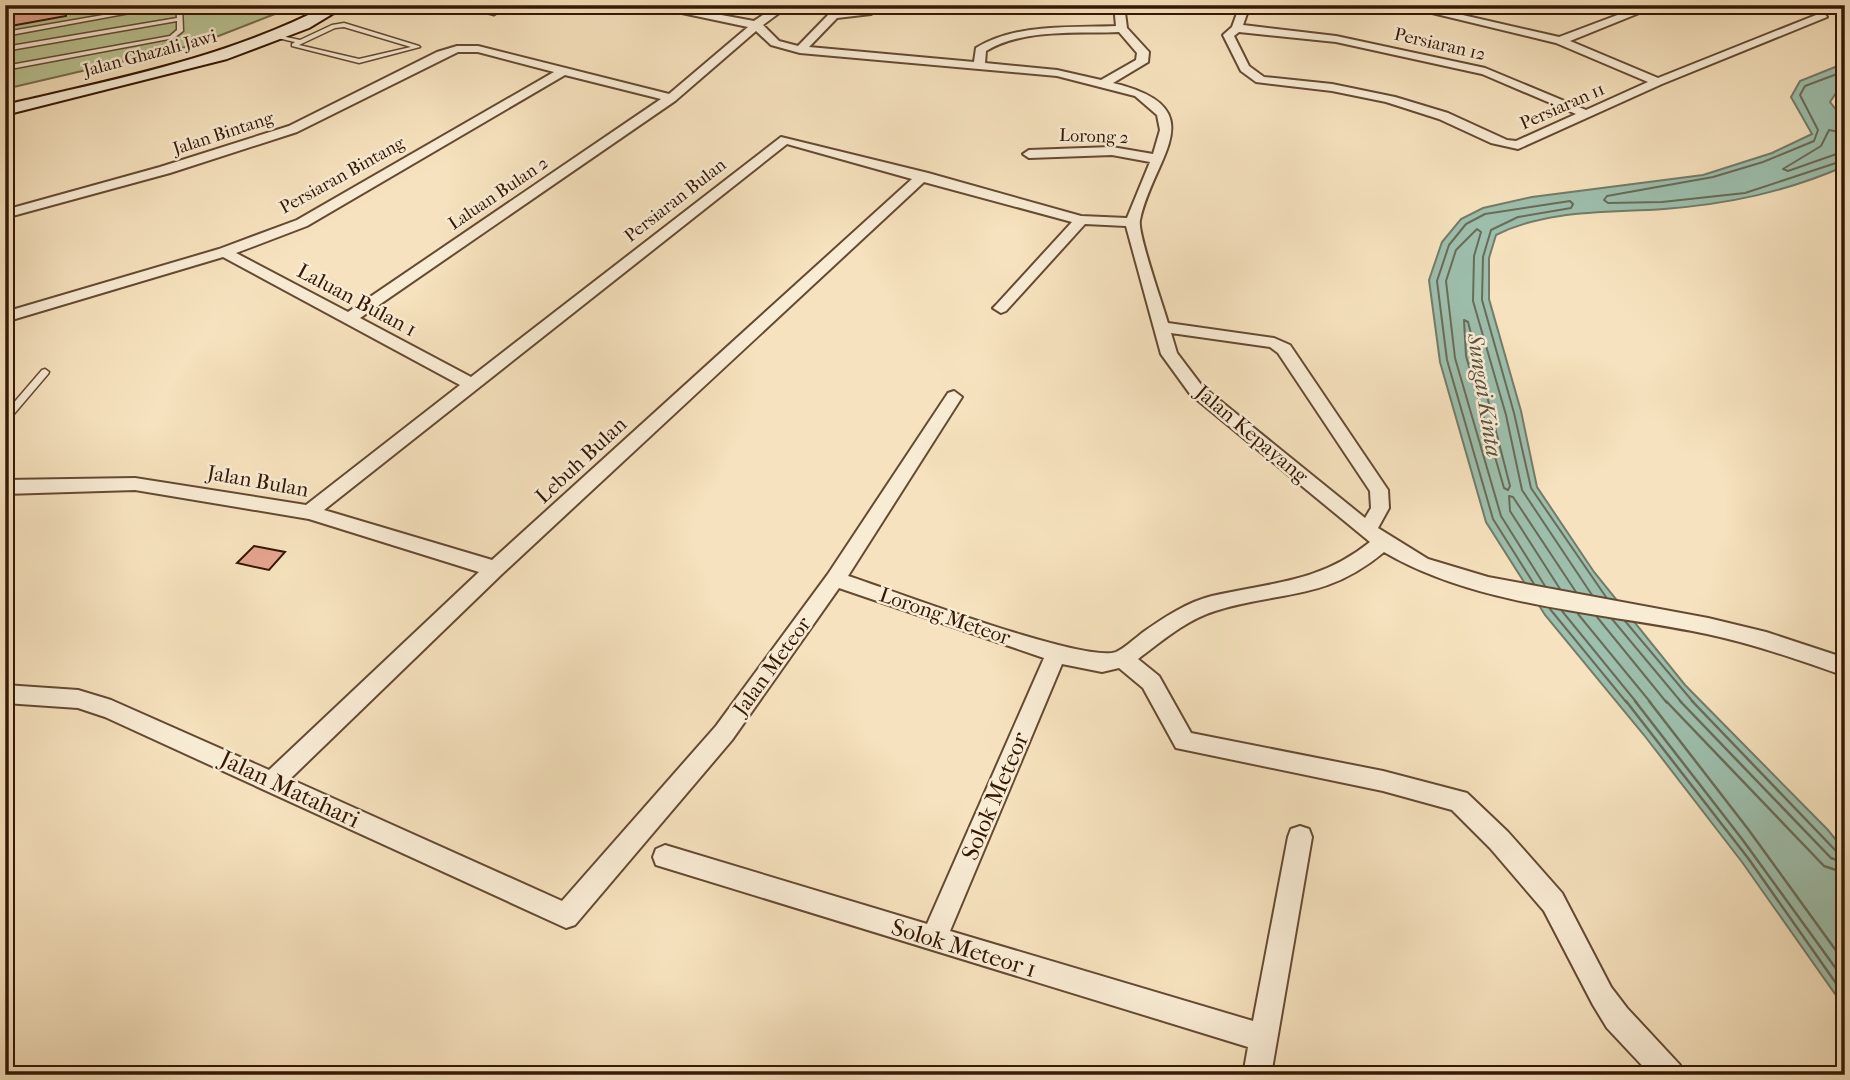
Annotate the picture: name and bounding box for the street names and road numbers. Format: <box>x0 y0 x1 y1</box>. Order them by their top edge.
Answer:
street label: Persiaran 12 <box>1392 24 1488 65</box>
street label: Jalan Ghazali Jawi <box>79 25 220 82</box>
street label: Persiaran 11 <box>1517 78 1608 134</box>
street label: Jalan Bintang <box>168 107 276 160</box>
street label: Lorong 2 <box>1059 125 1129 148</box>
street label: Persiaran Bintang <box>276 132 409 218</box>
street label: Laluan Bulan 2 <box>444 152 552 234</box>
street label: Persiaran Bulan <box>620 154 731 247</box>
street label: Laluan Bulan 1 <box>293 259 421 341</box>
street label: Jalan Kepayang <box>1189 379 1314 489</box>
street label: Lebuh Bulan <box>531 412 631 508</box>
street label: Jalan Bulan <box>203 460 311 502</box>
street label: Lorong Meteor <box>876 582 1014 650</box>
street label: Jalan Meteor <box>727 612 816 722</box>
street label: Solok Meteor <box>955 727 1035 864</box>
street label: Jalan Matahari <box>214 744 364 834</box>
street label: Solok Meteor 1 <box>888 913 1040 983</box>

